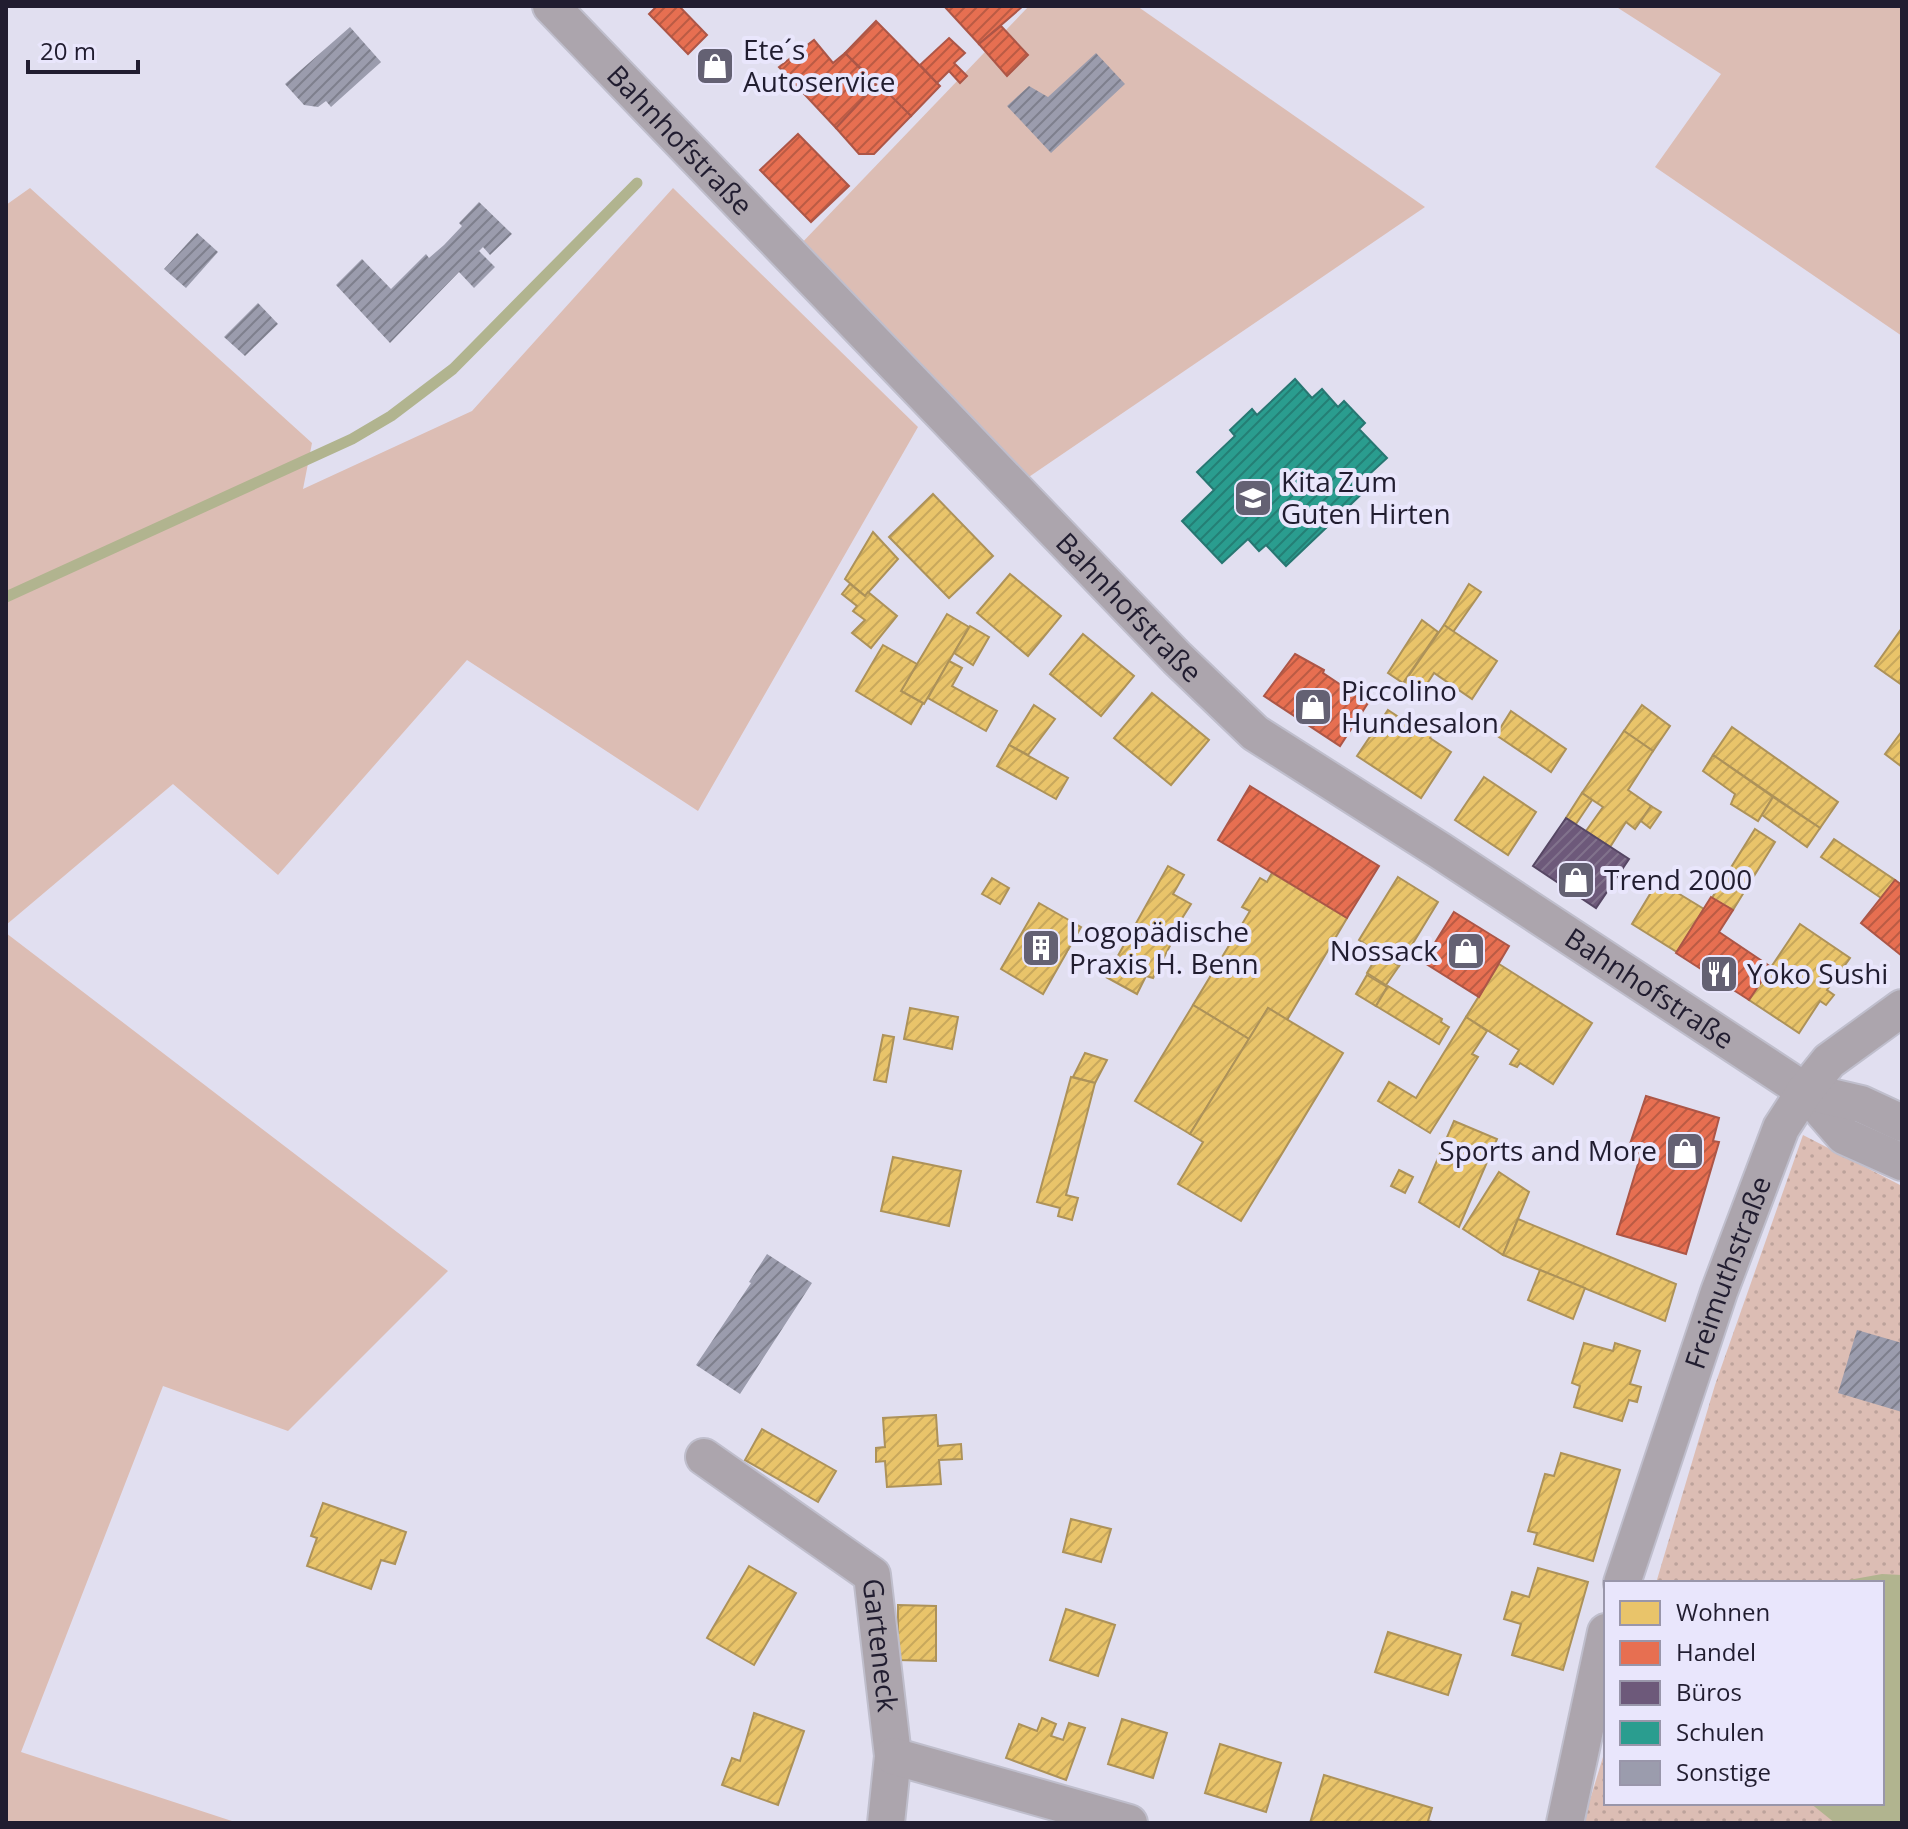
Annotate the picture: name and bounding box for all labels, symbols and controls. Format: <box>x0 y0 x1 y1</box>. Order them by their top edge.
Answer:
scale bar <box>28 24 138 74</box>
place label: Ete´s Autoservice <box>743 30 895 100</box>
text: 20 m <box>40 34 96 67</box>
shop icon: Ete´s Autoservice <box>694 45 736 87</box>
street label: Bahnhofstraße <box>599 56 762 223</box>
place label: Kita Zum Guten Hirten <box>1281 462 1451 532</box>
school or university icon: Kita Zum Guten Hirten <box>1232 477 1274 519</box>
street label: Bahnhofstraße <box>1048 523 1211 690</box>
place label: Piccolino Hundesalon <box>1341 671 1499 741</box>
shop icon: Piccolino Hundesalon <box>1292 686 1334 728</box>
shop icon: Trend 2000 <box>1555 859 1597 901</box>
place label: Trend 2000 <box>1604 860 1752 898</box>
place label: Logopädische Praxis H. Benn <box>1069 912 1259 982</box>
street label: Bahnhofstraße <box>1558 918 1742 1057</box>
building icon: Logopädische Praxis H. Benn <box>1020 927 1062 969</box>
shop icon: Nossack <box>1445 930 1487 972</box>
place label: Nossack <box>1330 931 1438 969</box>
restaurant icon: Yoko Sushi <box>1698 953 1740 995</box>
place label: Yoko Sushi <box>1747 954 1888 992</box>
shop icon: Sports and More <box>1664 1130 1706 1172</box>
place label: Sports and More <box>1439 1131 1657 1169</box>
street label: Freimuthstraße <box>1675 1170 1779 1374</box>
street label: Garteneck <box>855 1576 908 1714</box>
legend <box>1604 1581 1884 1805</box>
text: Wohnen <box>1676 1595 1770 1628</box>
text: Handel <box>1676 1635 1756 1668</box>
text: Büros <box>1676 1675 1742 1708</box>
text: Schulen <box>1676 1715 1764 1748</box>
text: Sonstige <box>1676 1755 1771 1788</box>

